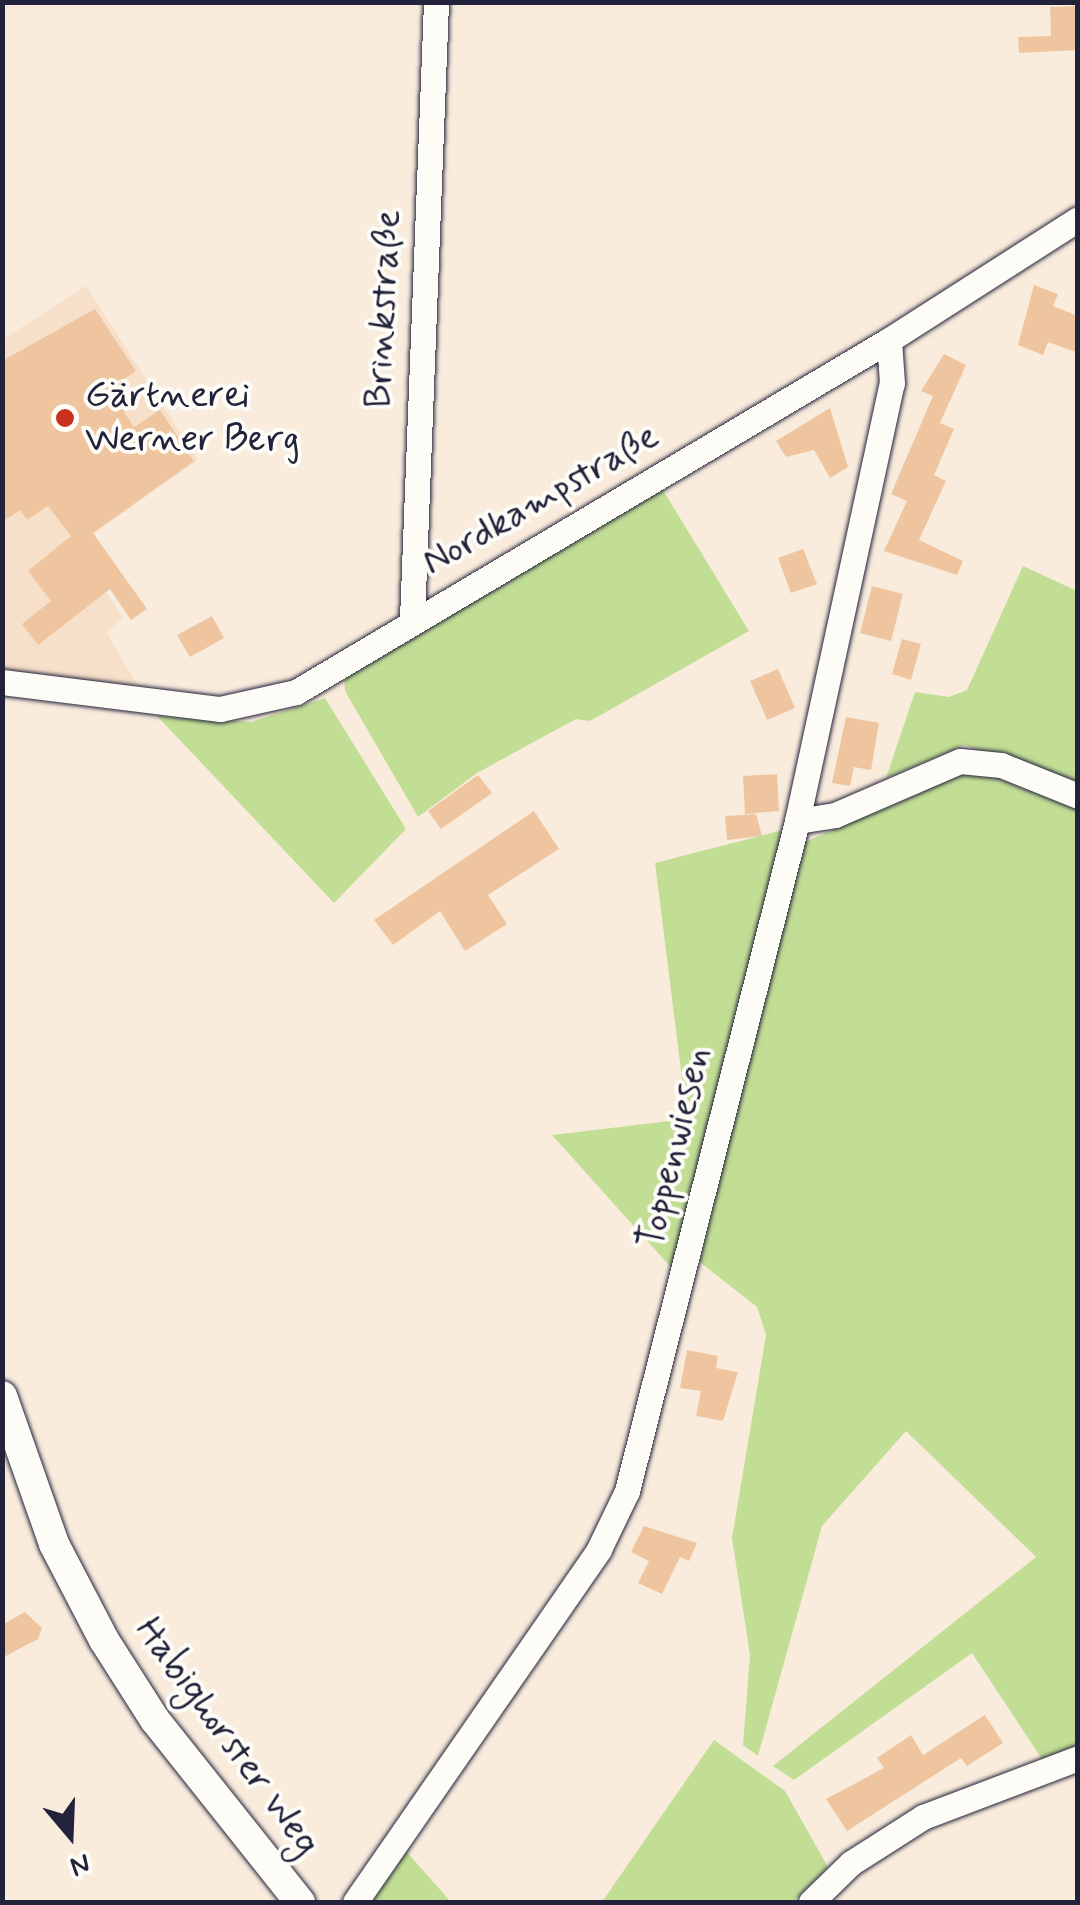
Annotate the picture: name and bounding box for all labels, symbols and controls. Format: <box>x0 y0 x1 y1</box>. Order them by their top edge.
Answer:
street label: Brinkstraße <box>356 209 412 409</box>
place label: Gärtnerei Werner Berg <box>85 373 302 462</box>
marker: Gärtnerei Werner Berg <box>54 407 76 429</box>
street label: Nordkampstraße <box>415 414 667 586</box>
street label: Toppenwiesen <box>628 1043 722 1253</box>
street label: Habighorster Weg <box>125 1608 329 1866</box>
north arrow <box>20 1785 120 1885</box>
text: N <box>65 1843 95 1884</box>

